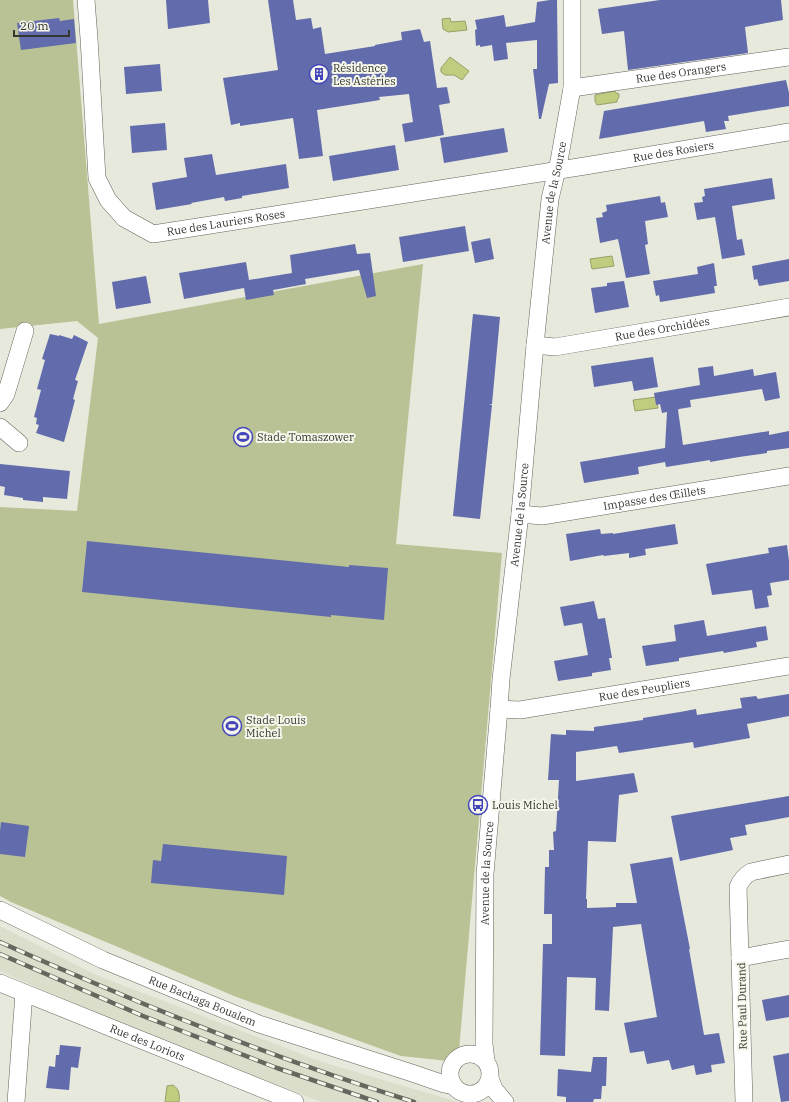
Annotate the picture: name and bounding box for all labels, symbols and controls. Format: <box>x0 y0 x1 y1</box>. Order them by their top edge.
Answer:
scale bar <box>14 12 69 38</box>
text: 20 m <box>20 18 49 33</box>
street label: Rue des Orangers <box>635 59 727 86</box>
place label: Résidence Les Astéries <box>333 61 396 88</box>
building icon: Résidence Les Astéries <box>308 63 330 85</box>
street label: Rue des Rosiers <box>632 138 715 165</box>
street label: Avenue de la Source <box>538 140 569 245</box>
street label: Rue des Lauriers Roses <box>166 206 286 239</box>
street label: Rue des Orchidées <box>614 314 711 344</box>
sports icon: Stade Tomaszower <box>232 426 254 448</box>
place label: Stade Tomaszower <box>257 430 354 444</box>
street label: Avenue de la Source <box>507 462 532 567</box>
street label: Impasse des Œillets <box>602 483 707 513</box>
street label: Rue des Peupliers <box>598 675 691 704</box>
place label: Stade Louis Michel <box>246 713 306 740</box>
sports icon: Stade Louis Michel <box>221 715 243 737</box>
bus stop icon: Louis Michel <box>467 794 489 816</box>
place label: Louis Michel <box>492 798 558 812</box>
street label: Avenue de la Source <box>478 821 496 925</box>
street label: Rue Paul Durand <box>734 962 750 1050</box>
street label: Rue Bachaga Boualem <box>147 972 259 1029</box>
street label: Rue des Loriots <box>108 1021 187 1064</box>

